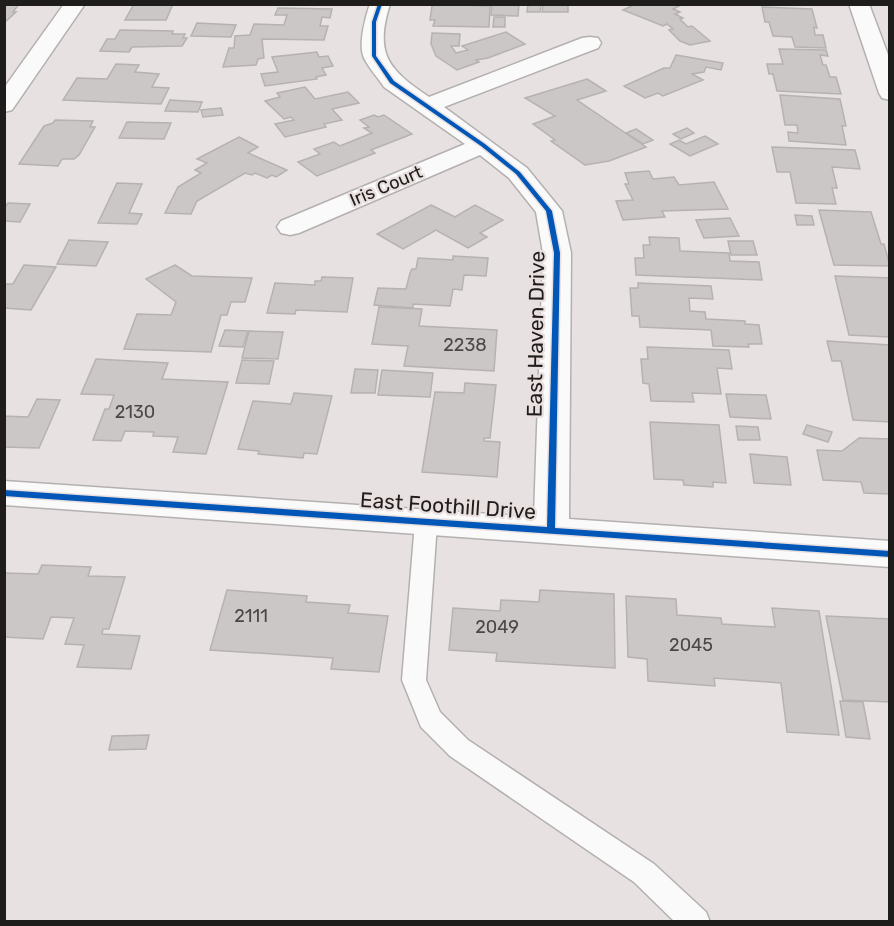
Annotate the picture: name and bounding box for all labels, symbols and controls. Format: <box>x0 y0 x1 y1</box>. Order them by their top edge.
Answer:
street label: Iris Court <box>346 161 426 211</box>
street label: East Haven Drive <box>522 251 549 417</box>
house number: 2238 <box>443 334 487 356</box>
house number: 2130 <box>115 401 155 423</box>
street label: East Foothill Drive <box>359 487 537 524</box>
house number: 2111 <box>234 605 268 627</box>
house number: 2049 <box>475 616 519 638</box>
house number: 2045 <box>669 634 713 656</box>

